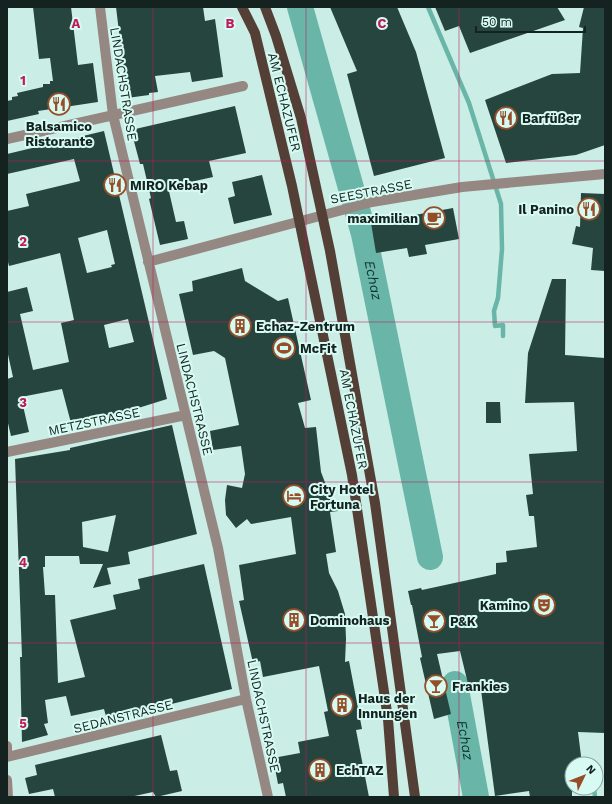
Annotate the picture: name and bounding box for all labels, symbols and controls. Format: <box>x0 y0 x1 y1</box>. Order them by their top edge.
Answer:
scale bar <box>476 8 585 34</box>
text: 50 m <box>482 15 512 29</box>
text: A <box>72 16 81 31</box>
text: B <box>226 16 235 31</box>
text: C <box>378 16 387 31</box>
street label: LINDACHSTRASSE <box>107 26 140 142</box>
street label: AM ECHAZUFER <box>265 51 304 154</box>
text: 1 <box>20 73 26 88</box>
restaurant icon: Balsamico Ristorante <box>46 91 72 117</box>
restaurant icon: Barfüßer <box>493 105 519 131</box>
place label: Barfüßer <box>522 111 580 126</box>
place label: Balsamico Ristorante <box>25 119 93 149</box>
restaurant icon: MIRO Kebap <box>102 172 128 198</box>
street label: SEESTRASSE <box>329 176 413 207</box>
place label: MIRO Kebap <box>130 178 208 193</box>
restaurant icon: Il Panino <box>576 196 602 222</box>
place label: Il Panino <box>518 202 574 217</box>
cafe icon: maximilian <box>421 205 447 231</box>
place label: maximilian <box>347 211 418 226</box>
text: 2 <box>19 234 27 249</box>
water label: Echaz <box>362 259 385 302</box>
building icon: Echaz-Zentrum <box>227 313 253 339</box>
place label: Echaz-Zentrum <box>256 319 355 334</box>
sports icon: McFit <box>271 335 297 361</box>
place label: McFit <box>300 341 337 356</box>
street label: LINDACHSTRASSE <box>173 342 216 457</box>
street label: AM ECHAZUFER <box>336 368 371 471</box>
text: 3 <box>19 395 27 410</box>
street label: METZSTRASSE <box>47 404 141 439</box>
place label: City Hotel Fortuna <box>310 482 375 512</box>
hotel icon: City Hotel Fortuna <box>281 483 307 509</box>
text: 4 <box>19 555 28 570</box>
theatre icon: Kamino <box>531 592 557 618</box>
place label: Kamino <box>480 598 528 613</box>
building icon: Dominohaus <box>281 607 307 633</box>
bar icon: P&K <box>421 608 447 634</box>
place label: Dominohaus <box>310 613 390 628</box>
place label: P&K <box>450 614 476 629</box>
street label: LINDACHSTRASSE <box>244 658 283 774</box>
bar icon: Frankies <box>423 673 449 699</box>
place label: Frankies <box>452 679 507 694</box>
place label: Haus der Innungen <box>358 691 417 721</box>
building icon: Haus der Innungen <box>329 692 355 718</box>
street label: SEDANSTRASSE <box>72 697 174 736</box>
text: 5 <box>19 716 27 731</box>
water label: Echaz <box>454 719 477 762</box>
north arrow <box>564 756 604 796</box>
building icon: EchTAZ <box>307 757 333 783</box>
text: N <box>583 762 598 777</box>
place label: EchTAZ <box>336 763 383 778</box>

